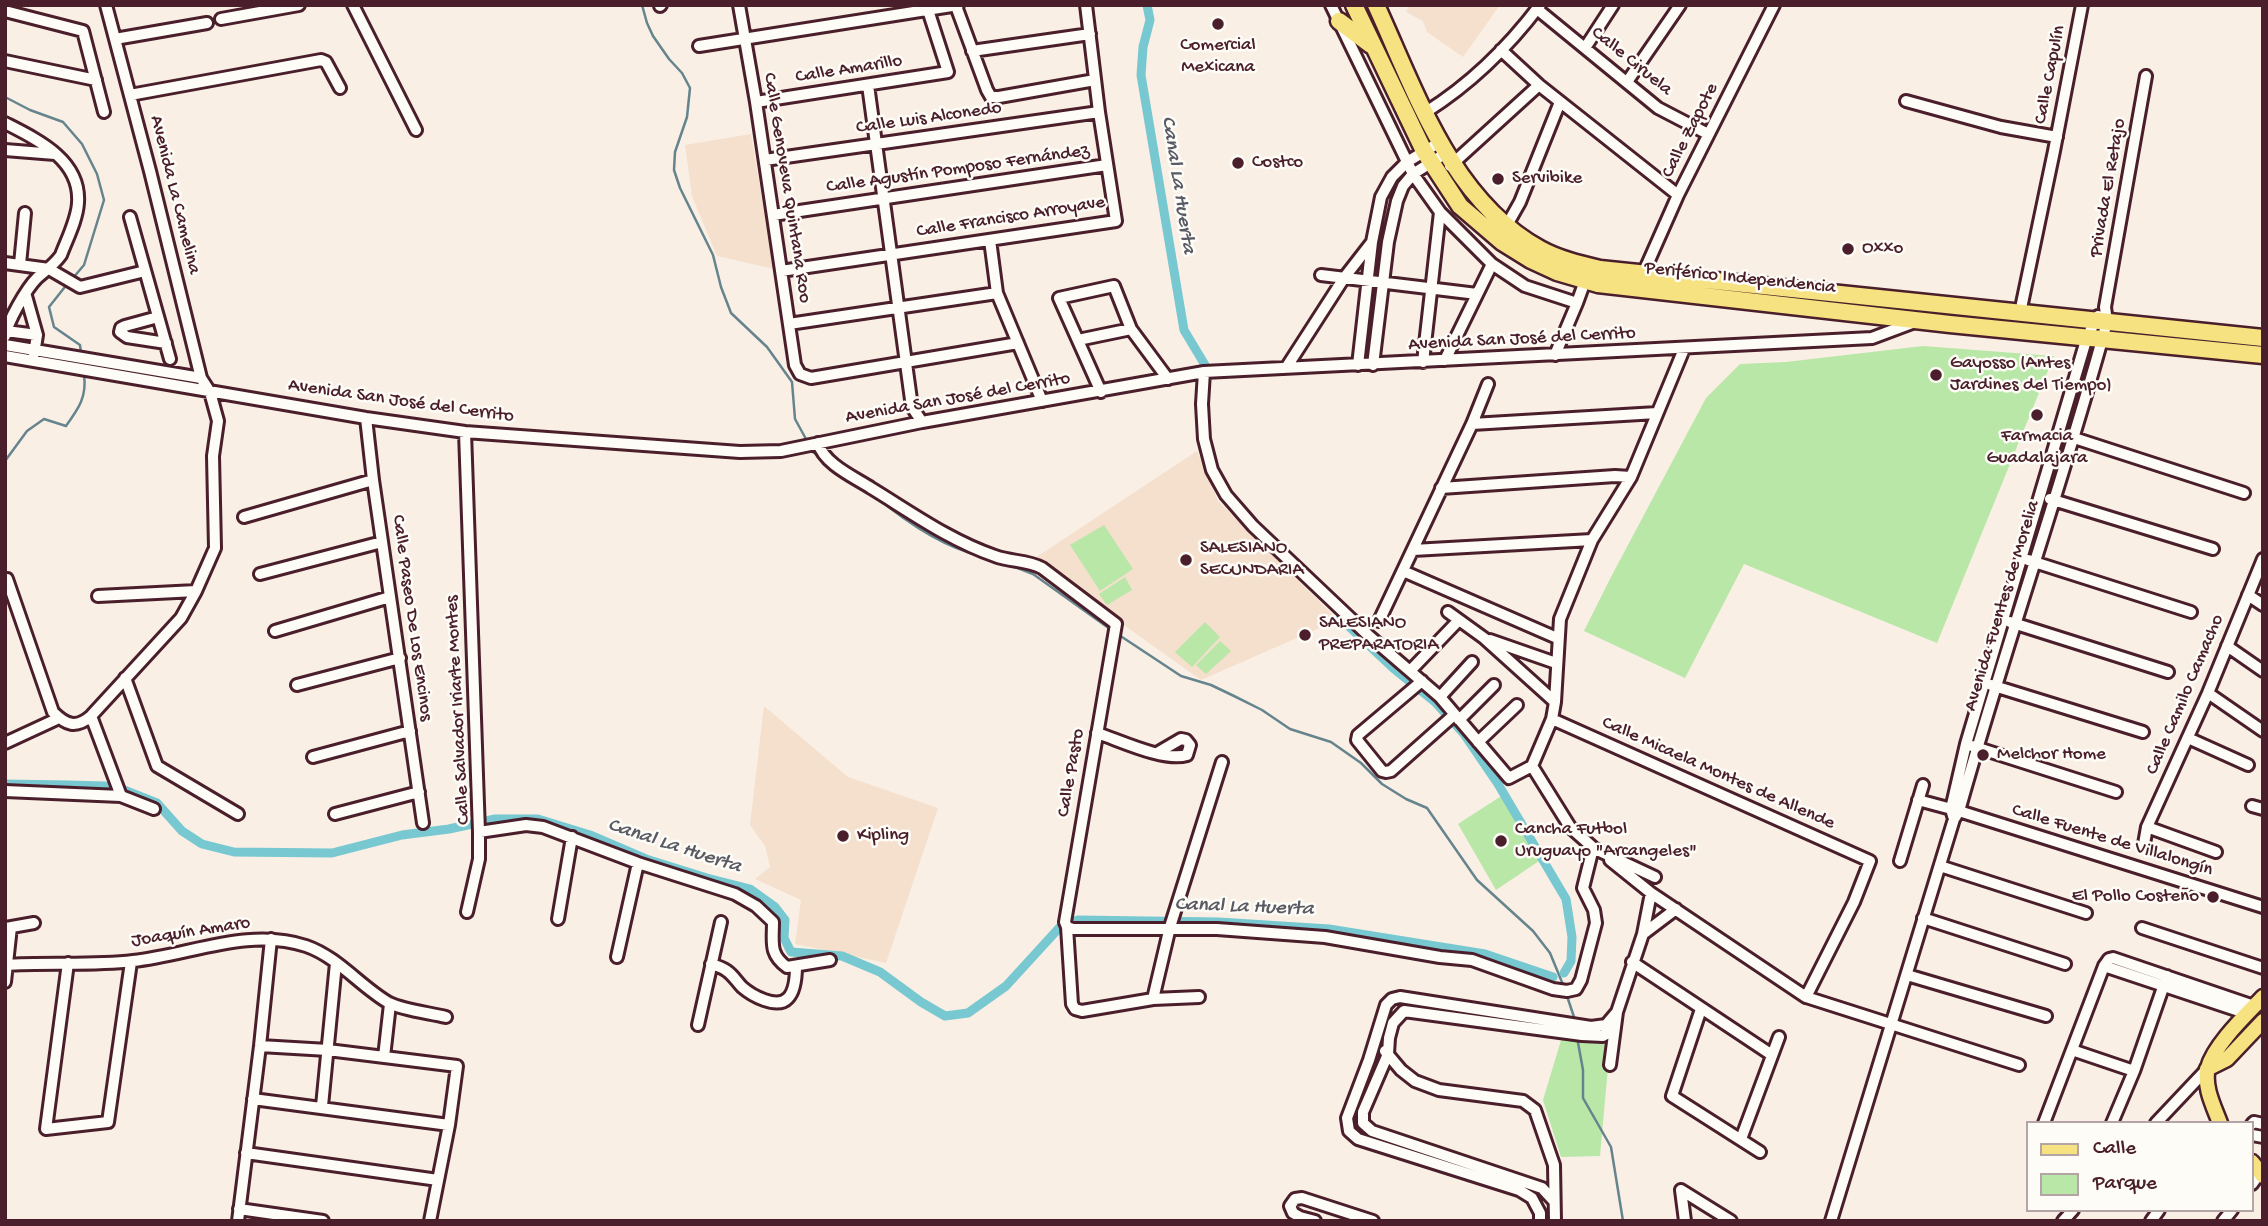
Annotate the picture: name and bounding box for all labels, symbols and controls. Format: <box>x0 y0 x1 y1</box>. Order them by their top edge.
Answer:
marker: Comercial Mexicana <box>1210 16 1226 32</box>
street label: Calle Ciruela <box>1586 22 1676 102</box>
street label: Calle Capulín <box>2030 24 2072 126</box>
place label: Comercial Mexicana <box>1180 35 1256 79</box>
street label: Calle Amarillo <box>794 50 904 90</box>
street label: Calle Genoveva Quintana Roo <box>757 71 815 305</box>
street label: Calle Zapote <box>1657 80 1725 182</box>
street label: Calle Luis Alconedo <box>855 98 1003 140</box>
street label: Avenida La Camelina <box>143 113 205 277</box>
water label: Canal La Huerta <box>1154 114 1200 256</box>
street label: Privada El Retajo <box>2086 117 2132 259</box>
street label: Calle Agustín Pomposo Fernández <box>825 140 1091 200</box>
place label: Costco <box>1252 152 1303 174</box>
marker: Costco <box>1230 155 1246 171</box>
place label: Servibike <box>1512 168 1582 190</box>
marker: Servibike <box>1490 171 1506 187</box>
street label: Calle Francisco Arroyave <box>915 192 1107 244</box>
place label: Oxxo <box>1862 238 1903 260</box>
marker: Oxxo <box>1840 241 1856 257</box>
street label: Periférico Independencia <box>1643 258 1837 300</box>
street label: Avenida San José del Cerrito <box>1408 323 1636 357</box>
place label: Gayosso (Antes Jardines del Tiempo) <box>1950 353 2112 397</box>
marker: Gayosso (Antes Jardines del Tiempo) <box>1928 367 1944 383</box>
street label: Avenida San José del Cerrito <box>844 368 1072 430</box>
street label: Avenida San José del Cerrito <box>287 375 515 429</box>
marker: Farmacia Guadalajara <box>2029 407 2045 423</box>
place label: Farmacia Guadalajara <box>1986 426 2088 470</box>
street label: Avenida Fuentes de Morelia <box>1960 498 2046 714</box>
street label: Calle Paseo De Los Encinos <box>385 513 437 723</box>
place label: SALESIANO SECUNDARIA <box>1200 538 1304 582</box>
marker: SALESIANO SECUNDARIA <box>1178 552 1194 568</box>
street label: Calle Salvador Iriarte Montes <box>442 595 476 825</box>
street label: Calle Camilo Camacho <box>2142 611 2230 779</box>
place label: SALESIANO PREPARATORIA <box>1319 613 1439 657</box>
marker: SALESIANO PREPARATORIA <box>1297 627 1313 643</box>
street label: Calle Micaela Montes de Allende <box>1598 712 1838 836</box>
street label: Calle Pasto <box>1053 727 1091 819</box>
place label: Melchor Home <box>1997 744 2106 766</box>
marker: Melchor Home <box>1975 747 1991 763</box>
street label: Calle Fuente de Villalongín <box>2009 800 2215 882</box>
water label: Canal La Huerta <box>604 814 744 880</box>
place label: Cancha Futbol Uruguayo "Arcangeles" <box>1515 819 1697 863</box>
place label: Kipling <box>857 825 909 847</box>
marker: Kipling <box>835 828 851 844</box>
marker: Cancha Futbol Uruguayo "Arcangeles" <box>1493 833 1509 849</box>
place label: El Pollo Costeño <box>2072 886 2199 908</box>
marker: El Pollo Costeño <box>2205 889 2221 905</box>
water label: Canal La Huerta <box>1174 893 1314 923</box>
street label: Joaquín Amaro <box>130 912 252 954</box>
legend <box>2026 1121 2254 1212</box>
text: Calle <box>2093 1137 2136 1162</box>
text: Parque <box>2093 1172 2157 1197</box>

